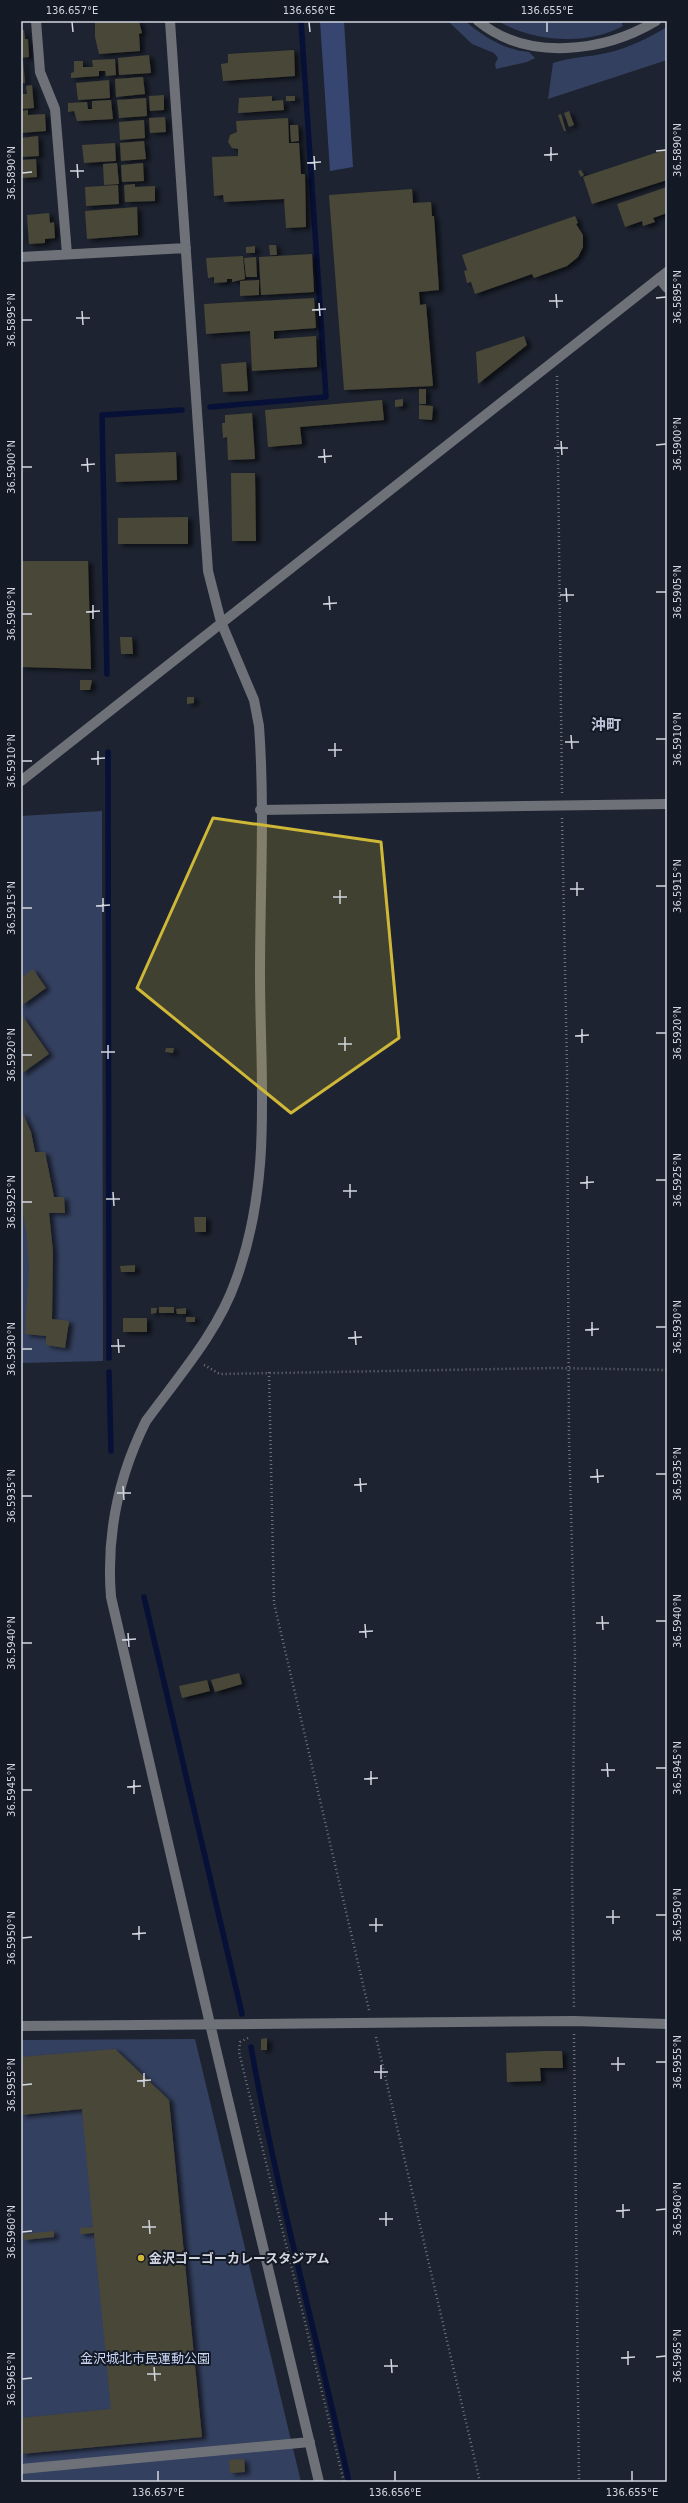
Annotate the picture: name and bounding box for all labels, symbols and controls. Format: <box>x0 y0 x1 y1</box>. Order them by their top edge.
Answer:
text: 136.657°E <box>46 5 98 16</box>
text: 136.656°E <box>283 5 335 16</box>
text: 136.655°E <box>521 5 573 16</box>
text: 36.5890°N <box>672 123 683 177</box>
text: 36.5890°N <box>6 146 17 200</box>
text: 36.5895°N <box>672 270 683 324</box>
text: 36.5895°N <box>6 293 17 347</box>
text: 36.5900°N <box>672 417 683 471</box>
text: 36.5900°N <box>6 440 17 494</box>
text: 36.5905°N <box>672 565 683 619</box>
text: 36.5905°N <box>6 587 17 641</box>
text: 36.5910°N <box>672 712 683 766</box>
district label: 沖町 <box>591 716 621 734</box>
text: 36.5910°N <box>6 734 17 788</box>
text: 36.5915°N <box>672 859 683 913</box>
text: 36.5915°N <box>6 881 17 935</box>
text: 36.5920°N <box>672 1006 683 1060</box>
text: 36.5920°N <box>6 1028 17 1082</box>
text: 36.5925°N <box>672 1153 683 1207</box>
text: 36.5925°N <box>6 1175 17 1229</box>
text: 36.5930°N <box>672 1300 683 1354</box>
text: 36.5930°N <box>6 1322 17 1376</box>
text: 36.5935°N <box>672 1447 683 1501</box>
text: 36.5935°N <box>6 1469 17 1523</box>
text: 36.5940°N <box>672 1594 683 1648</box>
text: 36.5940°N <box>6 1616 17 1670</box>
text: 36.5945°N <box>672 1741 683 1795</box>
text: 36.5945°N <box>6 1763 17 1817</box>
text: 36.5950°N <box>672 1888 683 1942</box>
text: 36.5950°N <box>6 1911 17 1965</box>
text: 36.5955°N <box>672 2035 683 2089</box>
text: 36.5955°N <box>6 2058 17 2112</box>
text: 36.5960°N <box>672 2182 683 2236</box>
text: 36.5960°N <box>6 2205 17 2259</box>
place label: 金沢ゴーゴーカレースタジアム <box>149 2251 329 2266</box>
marker: 金沢ゴーゴーカレースタジアム <box>136 2253 146 2263</box>
text: 36.5965°N <box>672 2329 683 2383</box>
park label: 金沢城北市民運動公園 <box>80 2351 210 2366</box>
text: 36.5965°N <box>6 2352 17 2406</box>
text: 136.657°E <box>132 2487 184 2498</box>
text: 136.656°E <box>369 2487 421 2498</box>
text: 136.655°E <box>606 2487 658 2498</box>

